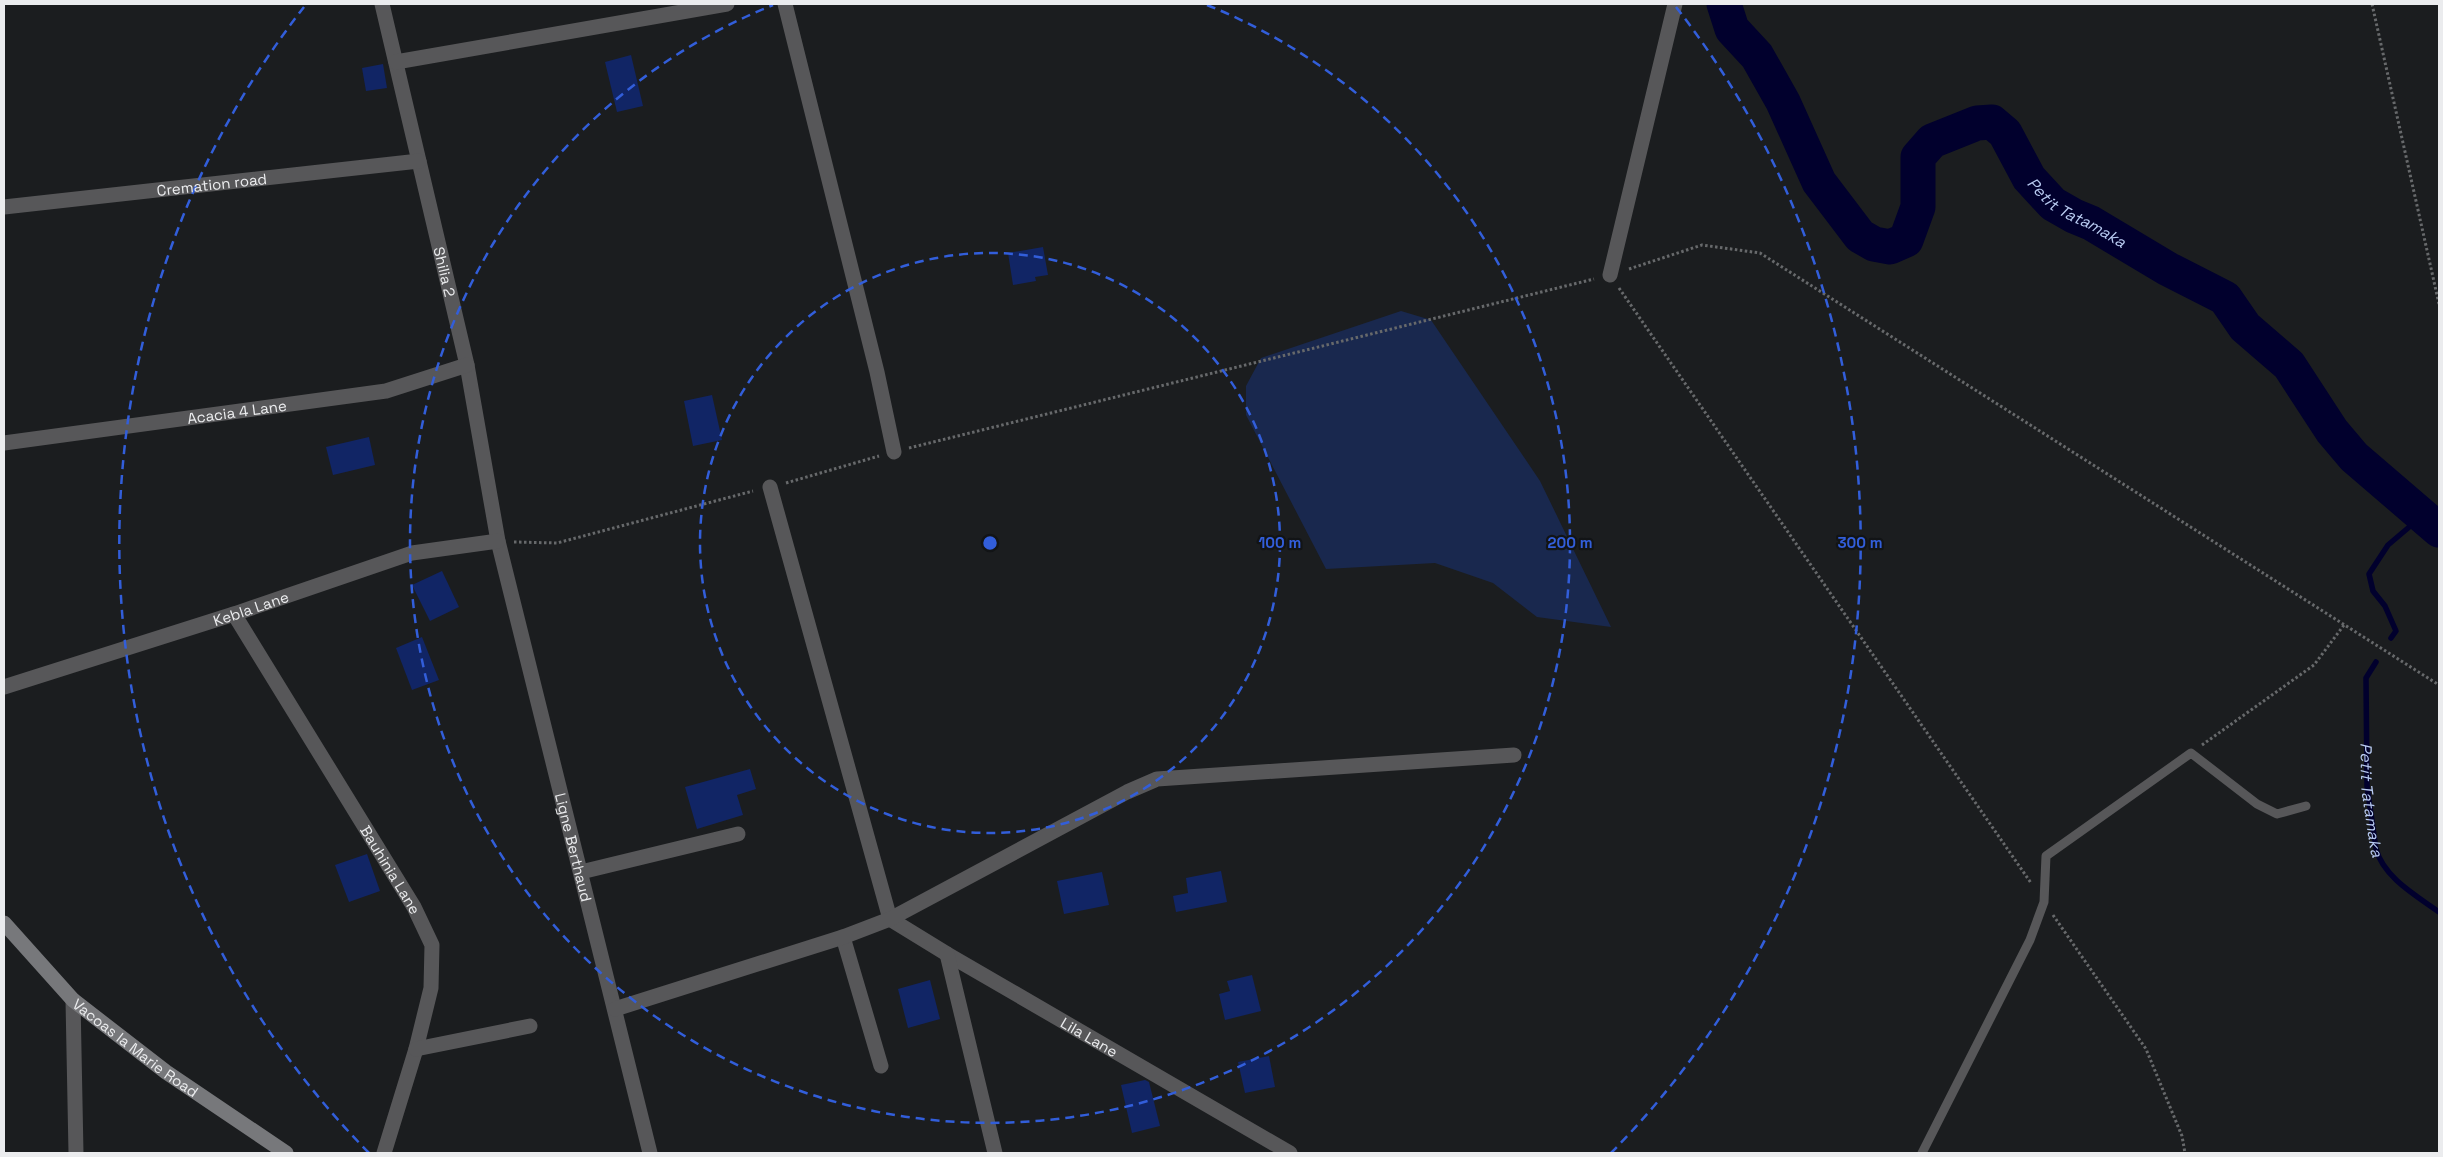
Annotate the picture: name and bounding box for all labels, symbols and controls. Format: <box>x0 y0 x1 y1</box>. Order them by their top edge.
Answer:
street label: Cremation road <box>156 168 268 200</box>
water label: Petit Tatamaka <box>2023 173 2131 253</box>
street label: Shilia 2 <box>430 245 460 299</box>
street label: Acacia 4 Lane <box>186 395 288 427</box>
text: 100 m <box>1259 533 1301 552</box>
text: 200 m <box>1548 533 1592 552</box>
text: 300 m <box>1837 533 1883 552</box>
centre of rings <box>981 534 999 552</box>
street label: Kebla Lane <box>211 587 291 630</box>
water label: Petit Tatamaka <box>2356 743 2389 861</box>
street label: Ligne Berthaud <box>551 791 597 903</box>
street label: Bauhinia Lane <box>357 822 425 917</box>
street label: Vacoas la Marie Road <box>69 994 202 1101</box>
street label: Lila Lane <box>1057 1013 1122 1061</box>

